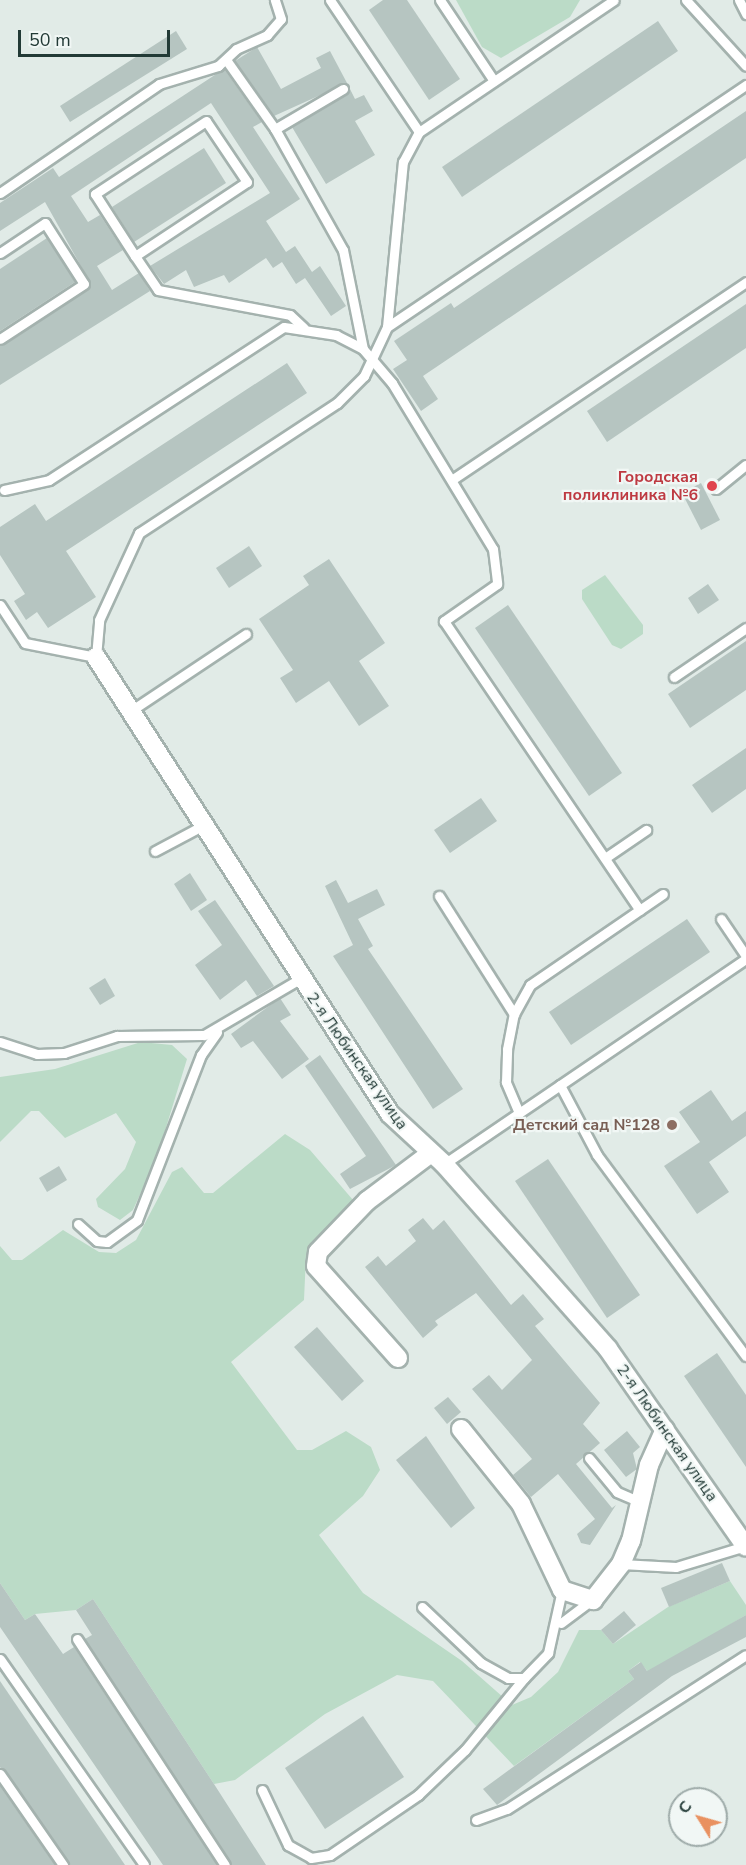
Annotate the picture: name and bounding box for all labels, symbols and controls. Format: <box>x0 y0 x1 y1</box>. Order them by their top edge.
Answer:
scale bar <box>21 18 172 56</box>
text: 50 m <box>29 28 71 52</box>
place label: Городская поликлиника №6 <box>563 467 698 505</box>
marker: Городская поликлиника №6 <box>703 477 721 495</box>
street label: 2-я Любинская улица <box>302 989 412 1133</box>
place label: Детский сад №128 <box>513 1115 660 1135</box>
marker: Детский сад №128 <box>665 1118 679 1132</box>
street label: 2-я Любинская улица <box>612 1361 722 1505</box>
north arrow <box>668 1787 728 1847</box>
text: С <box>673 1796 697 1818</box>

